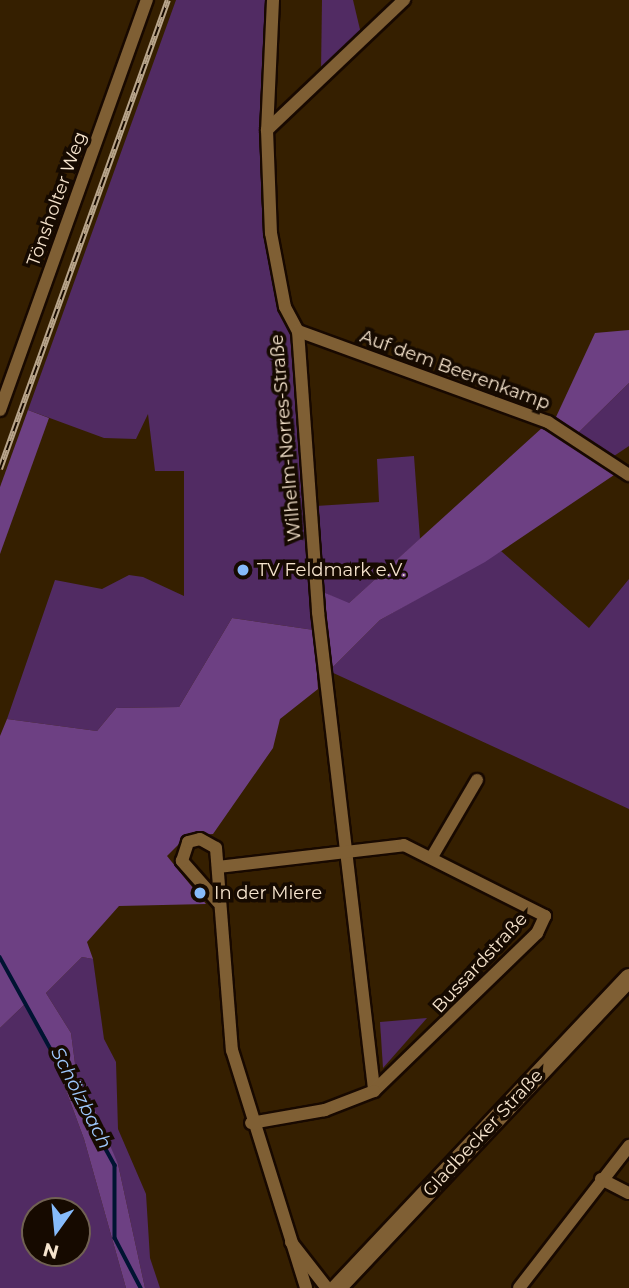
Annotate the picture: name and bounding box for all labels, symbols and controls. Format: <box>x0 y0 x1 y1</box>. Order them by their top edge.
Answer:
street label: Tönsholter Weg <box>23 129 91 269</box>
street label: Auf dem Beerenkamp <box>357 326 553 414</box>
street label: Wilhelm-Norres-Straße <box>266 334 306 542</box>
place label: TV Feldmark e.V. <box>257 559 406 581</box>
marker: TV Feldmark e.V. <box>235 562 251 578</box>
place label: In der Miere <box>214 882 322 904</box>
marker: In der Miere <box>192 885 208 901</box>
street label: Bussardstraße <box>428 908 532 1018</box>
water label: Schölzbach <box>46 1043 116 1153</box>
street label: Gladbecker Straße <box>418 1065 548 1201</box>
north arrow <box>21 1197 91 1267</box>
text: N <box>41 1238 61 1264</box>

